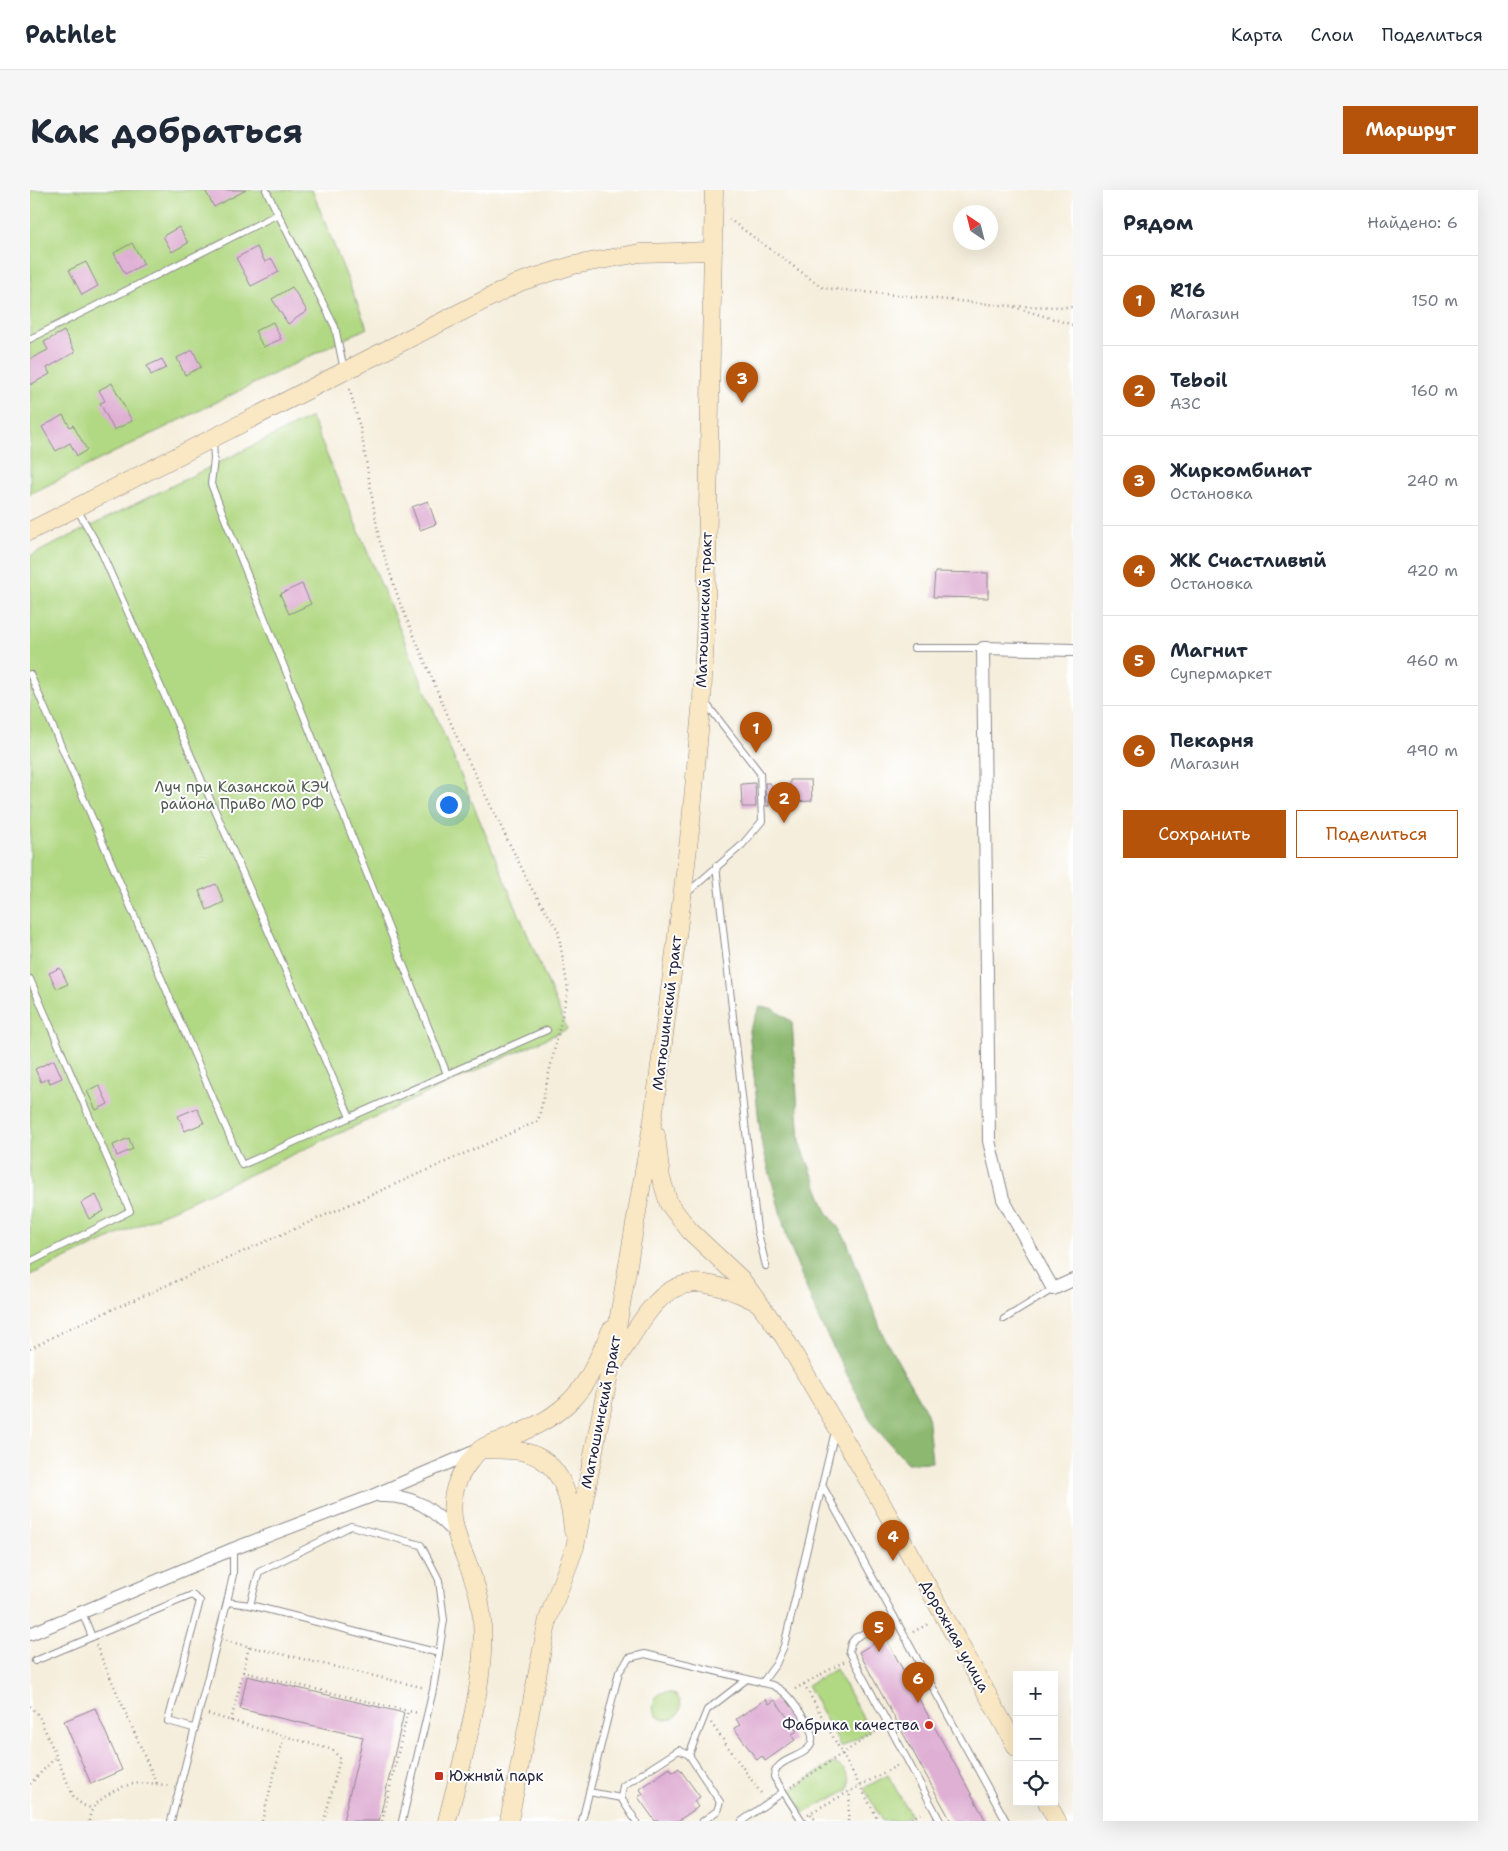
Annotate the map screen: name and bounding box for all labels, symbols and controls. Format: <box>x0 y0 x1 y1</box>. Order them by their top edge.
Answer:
text: Pathlet <box>25 19 116 51</box>
text: Карта <box>1231 23 1282 47</box>
text: Слои <box>1310 23 1354 47</box>
text: Поделиться <box>1382 23 1483 47</box>
button: Маршрут <box>1343 106 1478 154</box>
text: Как добраться <box>30 107 303 154</box>
north arrow <box>953 205 998 250</box>
text: Рядом <box>1123 209 1193 237</box>
text: Найдено: 6 <box>1367 212 1458 233</box>
text: R16 <box>1170 278 1205 303</box>
text: 1 <box>1135 290 1143 311</box>
text: 150 m <box>1411 290 1458 311</box>
text: Магазин <box>1170 303 1239 324</box>
pin: 3 <box>726 362 758 403</box>
text: Teboil <box>1170 368 1228 393</box>
text: 2 <box>1133 380 1145 401</box>
text: 160 m <box>1411 380 1458 401</box>
text: АЗС <box>1170 393 1201 414</box>
text: Жиркомбинат <box>1170 458 1312 483</box>
text: 3 <box>1133 470 1145 491</box>
text: 240 m <box>1406 470 1458 491</box>
text: Остановка <box>1170 483 1253 504</box>
street label: Матюшинский тракт <box>691 531 717 688</box>
text: ЖК Счастливый <box>1170 548 1327 573</box>
text: 4 <box>1133 560 1145 581</box>
text: 420 m <box>1407 560 1458 581</box>
text: Остановка <box>1170 573 1253 594</box>
text: Магнит <box>1170 638 1248 663</box>
text: 5 <box>1134 650 1144 671</box>
text: 460 m <box>1406 650 1458 671</box>
text: Супермаркет <box>1170 663 1272 684</box>
pin: 1 <box>740 712 772 753</box>
text: Пекарня <box>1170 728 1254 753</box>
text: 6 <box>1133 740 1145 761</box>
text: 490 m <box>1406 740 1458 761</box>
text: Магазин <box>1170 753 1239 774</box>
park label: Луч при Казанской КЭЧ района ПриВо МО РФ <box>155 777 329 814</box>
pin: 2 <box>768 782 800 823</box>
your location <box>436 792 462 818</box>
button: Сохранить <box>1123 810 1286 858</box>
button: Поделиться <box>1296 810 1458 858</box>
street label: Матюшинский тракт <box>648 934 686 1092</box>
street label: Матюшинский тракт <box>576 1333 626 1490</box>
pin: 4 <box>877 1520 909 1561</box>
street label: Дорожная улица <box>916 1576 994 1696</box>
pin: 5 <box>863 1611 895 1652</box>
pin: 6 <box>902 1662 934 1703</box>
map controls <box>1013 1671 1058 1806</box>
button: + <box>1013 1671 1058 1716</box>
place label: Фабрика качества <box>782 1715 920 1735</box>
button: − <box>1013 1716 1058 1761</box>
marker: Фабрика качества <box>923 1719 935 1731</box>
button: locate <box>1013 1761 1058 1806</box>
place label: Южный парк <box>449 1766 543 1786</box>
marker: Южный парк <box>433 1770 445 1782</box>

